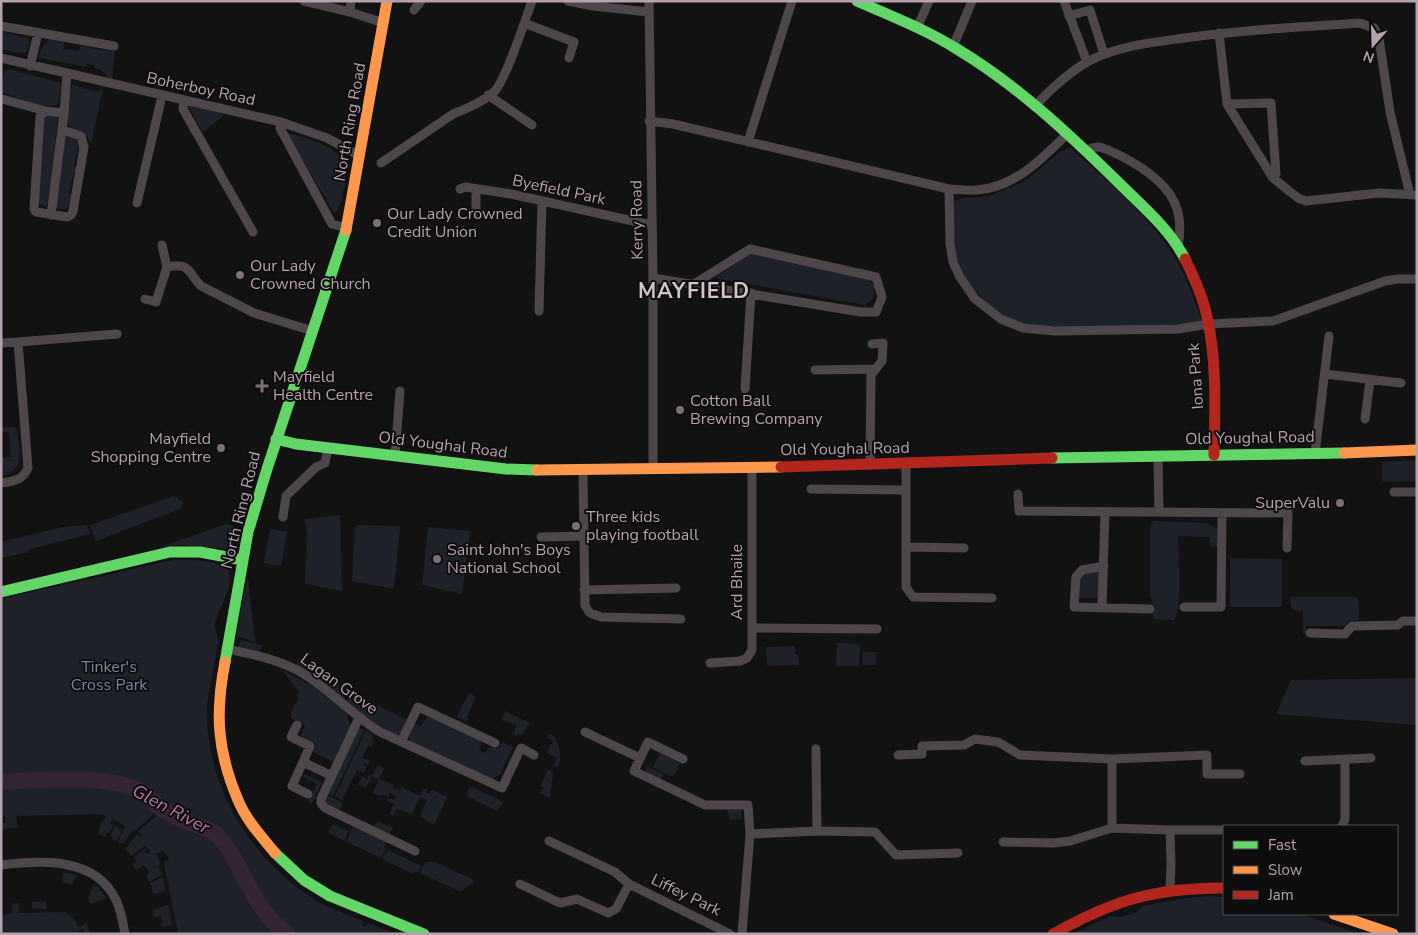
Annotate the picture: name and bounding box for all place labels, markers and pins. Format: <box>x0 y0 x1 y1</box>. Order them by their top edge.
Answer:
place label: Our Lady Crowned Credit Union <box>387 203 522 243</box>
marker: Our Lady Crowned Credit Union <box>371 217 383 229</box>
place label: Our Lady Crowned Church <box>250 255 371 295</box>
marker: Our Lady Crowned Church <box>234 269 246 281</box>
place label: Mayfield Health Centre <box>273 366 373 406</box>
marker: Mayfield Health Centre <box>255 379 269 393</box>
place label: Cotton Ball Brewing Company <box>690 390 823 430</box>
marker: Cotton Ball Brewing Company <box>674 404 686 416</box>
place label: Mayfield Shopping Centre <box>91 428 211 468</box>
marker: Mayfield Shopping Centre <box>215 442 227 454</box>
place label: SuperValu <box>1255 492 1330 514</box>
marker: SuperValu <box>1334 497 1346 509</box>
place label: Three kids playing football <box>586 506 699 546</box>
marker: Three kids playing football <box>570 520 582 532</box>
place label: Saint John's Boys National School <box>447 539 571 579</box>
marker: Saint John's Boys National School <box>431 553 443 565</box>

